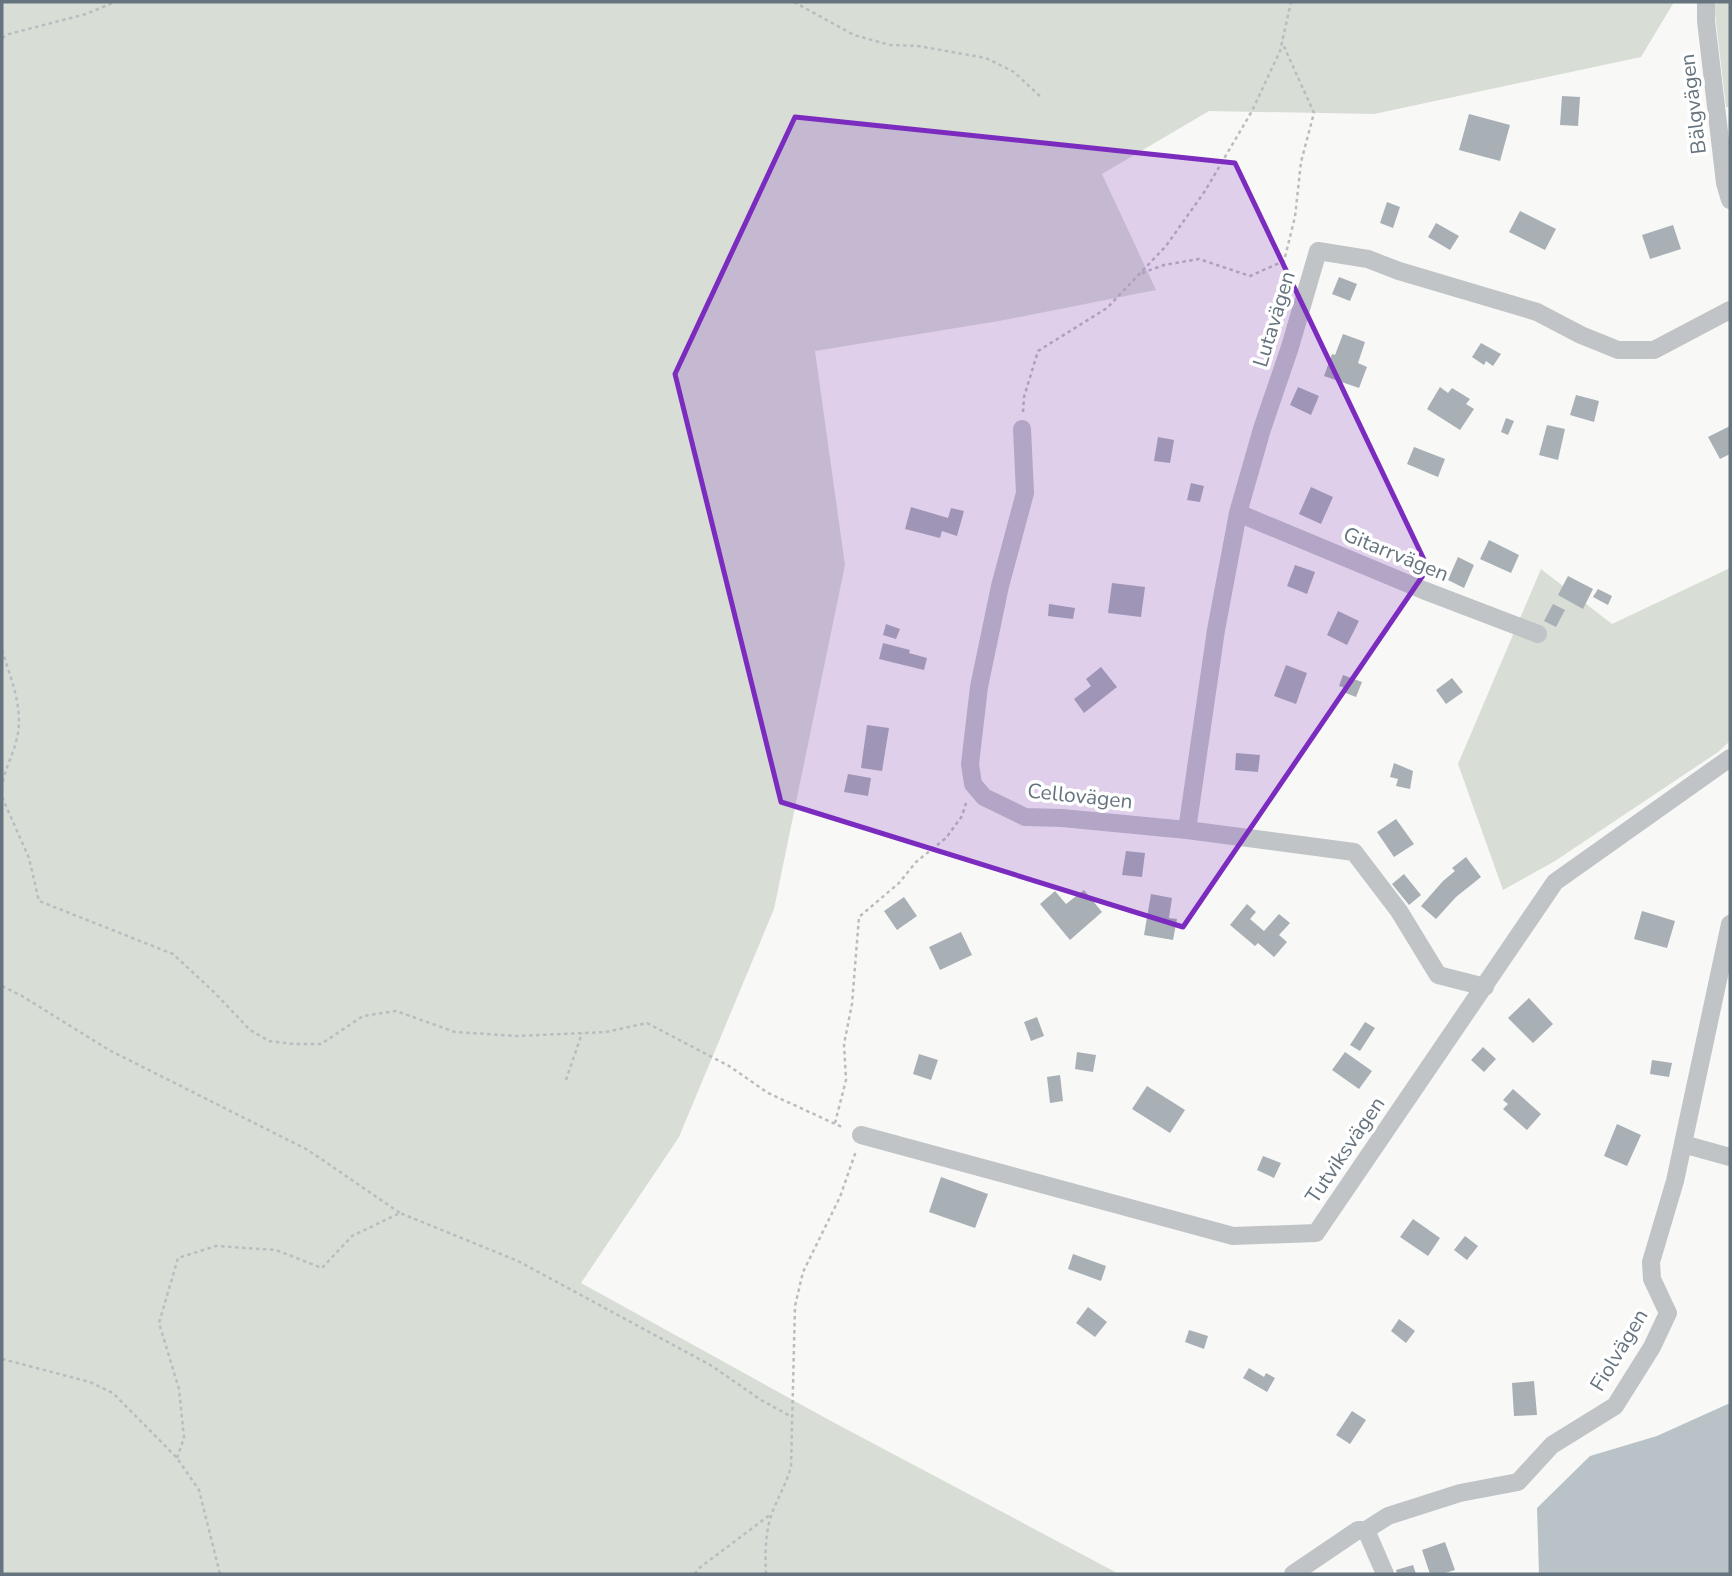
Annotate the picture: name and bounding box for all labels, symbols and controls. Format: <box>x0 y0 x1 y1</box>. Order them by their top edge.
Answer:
street label: Bälgvägen <box>1673 52 1713 156</box>
street label: Lutavägen <box>1246 268 1302 370</box>
street label: Gitarrvägen <box>1339 520 1453 588</box>
street label: Cellovägen <box>1026 777 1134 815</box>
street label: Tutviksvägen <box>1299 1091 1391 1209</box>
street label: Fiolvägen <box>1584 1304 1654 1396</box>

